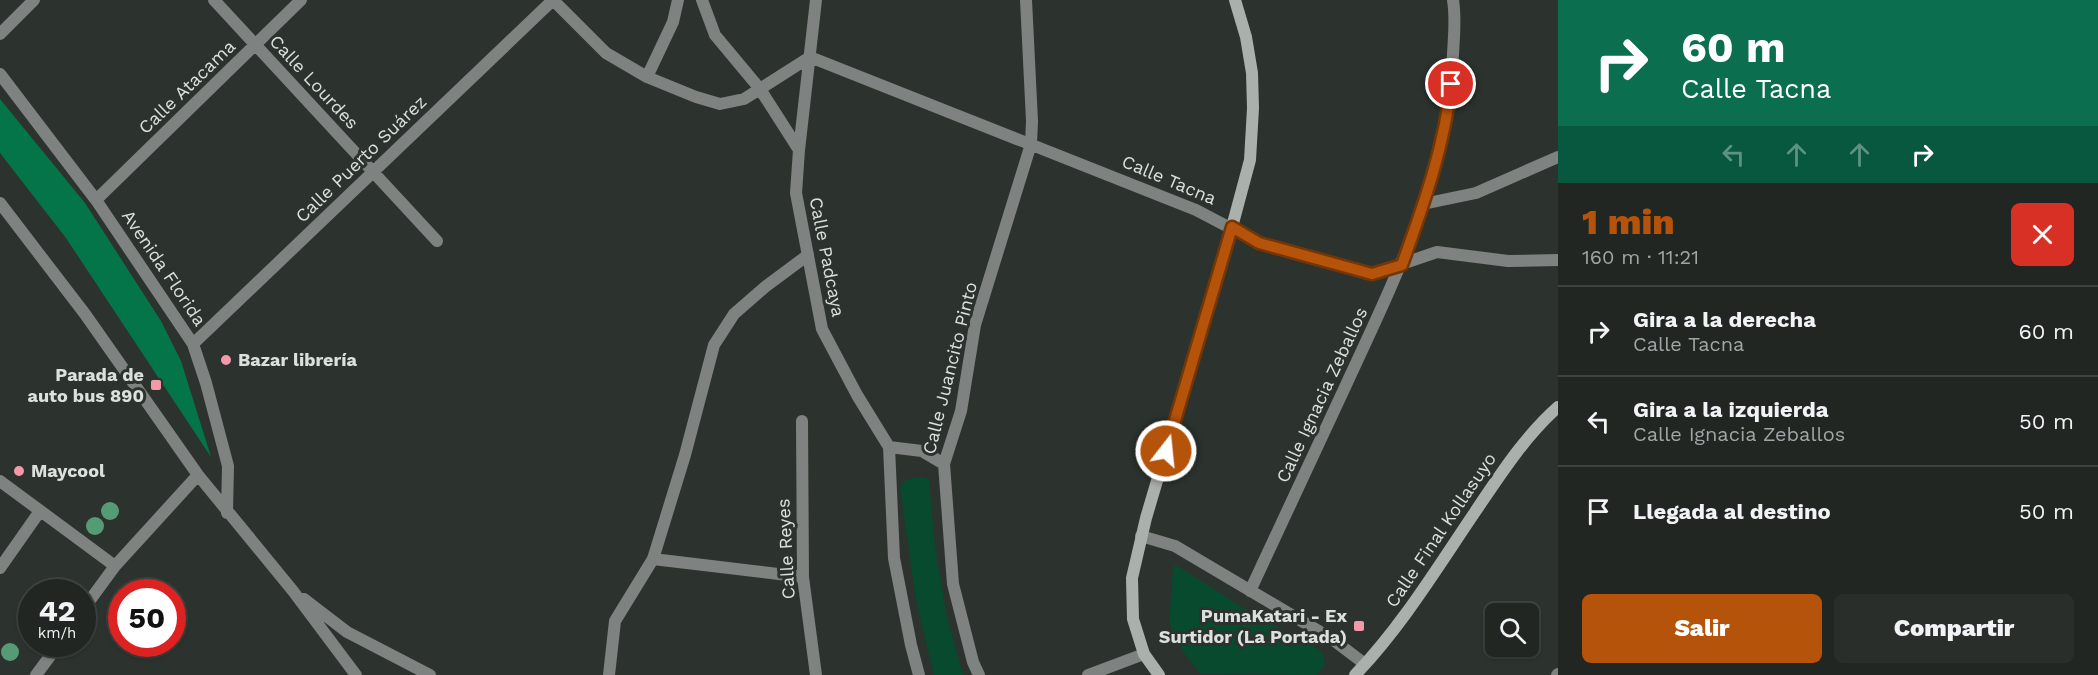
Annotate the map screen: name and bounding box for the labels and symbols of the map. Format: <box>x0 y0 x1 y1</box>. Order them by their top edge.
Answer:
street label: Calle Lourdes <box>266 30 363 133</box>
street label: Calle Atacama <box>134 35 239 138</box>
pin <box>1425 58 1476 109</box>
street label: Calle Puerto Suárez <box>291 91 430 227</box>
street label: Calle Tacna <box>1119 150 1219 209</box>
street label: Calle Padcaya <box>806 195 849 319</box>
street label: Avenida Florida <box>118 206 211 330</box>
street label: Calle Juancito Pinto <box>918 280 981 456</box>
street label: Calle Ignacia Zeballos <box>1272 304 1371 486</box>
place label: Bazar librería <box>238 349 357 370</box>
marker: Bazar librería <box>219 353 233 367</box>
place label: Parada de auto bus 890 <box>28 364 144 406</box>
marker: Parada de auto bus 890 <box>149 378 163 392</box>
position arrow <box>1134 419 1198 483</box>
street label: Calle Final Kollasuyo <box>1381 448 1500 611</box>
place label: Maycool <box>31 460 105 481</box>
marker: Maycool <box>12 464 26 478</box>
street label: Calle Reyes <box>772 498 799 600</box>
speed limit sign: 50 <box>108 579 186 657</box>
place label: PumaKatari - Ex Surtidor (La Portada) <box>1159 605 1347 647</box>
marker: PumaKatari - Ex Surtidor (La Portada) <box>1352 619 1366 633</box>

